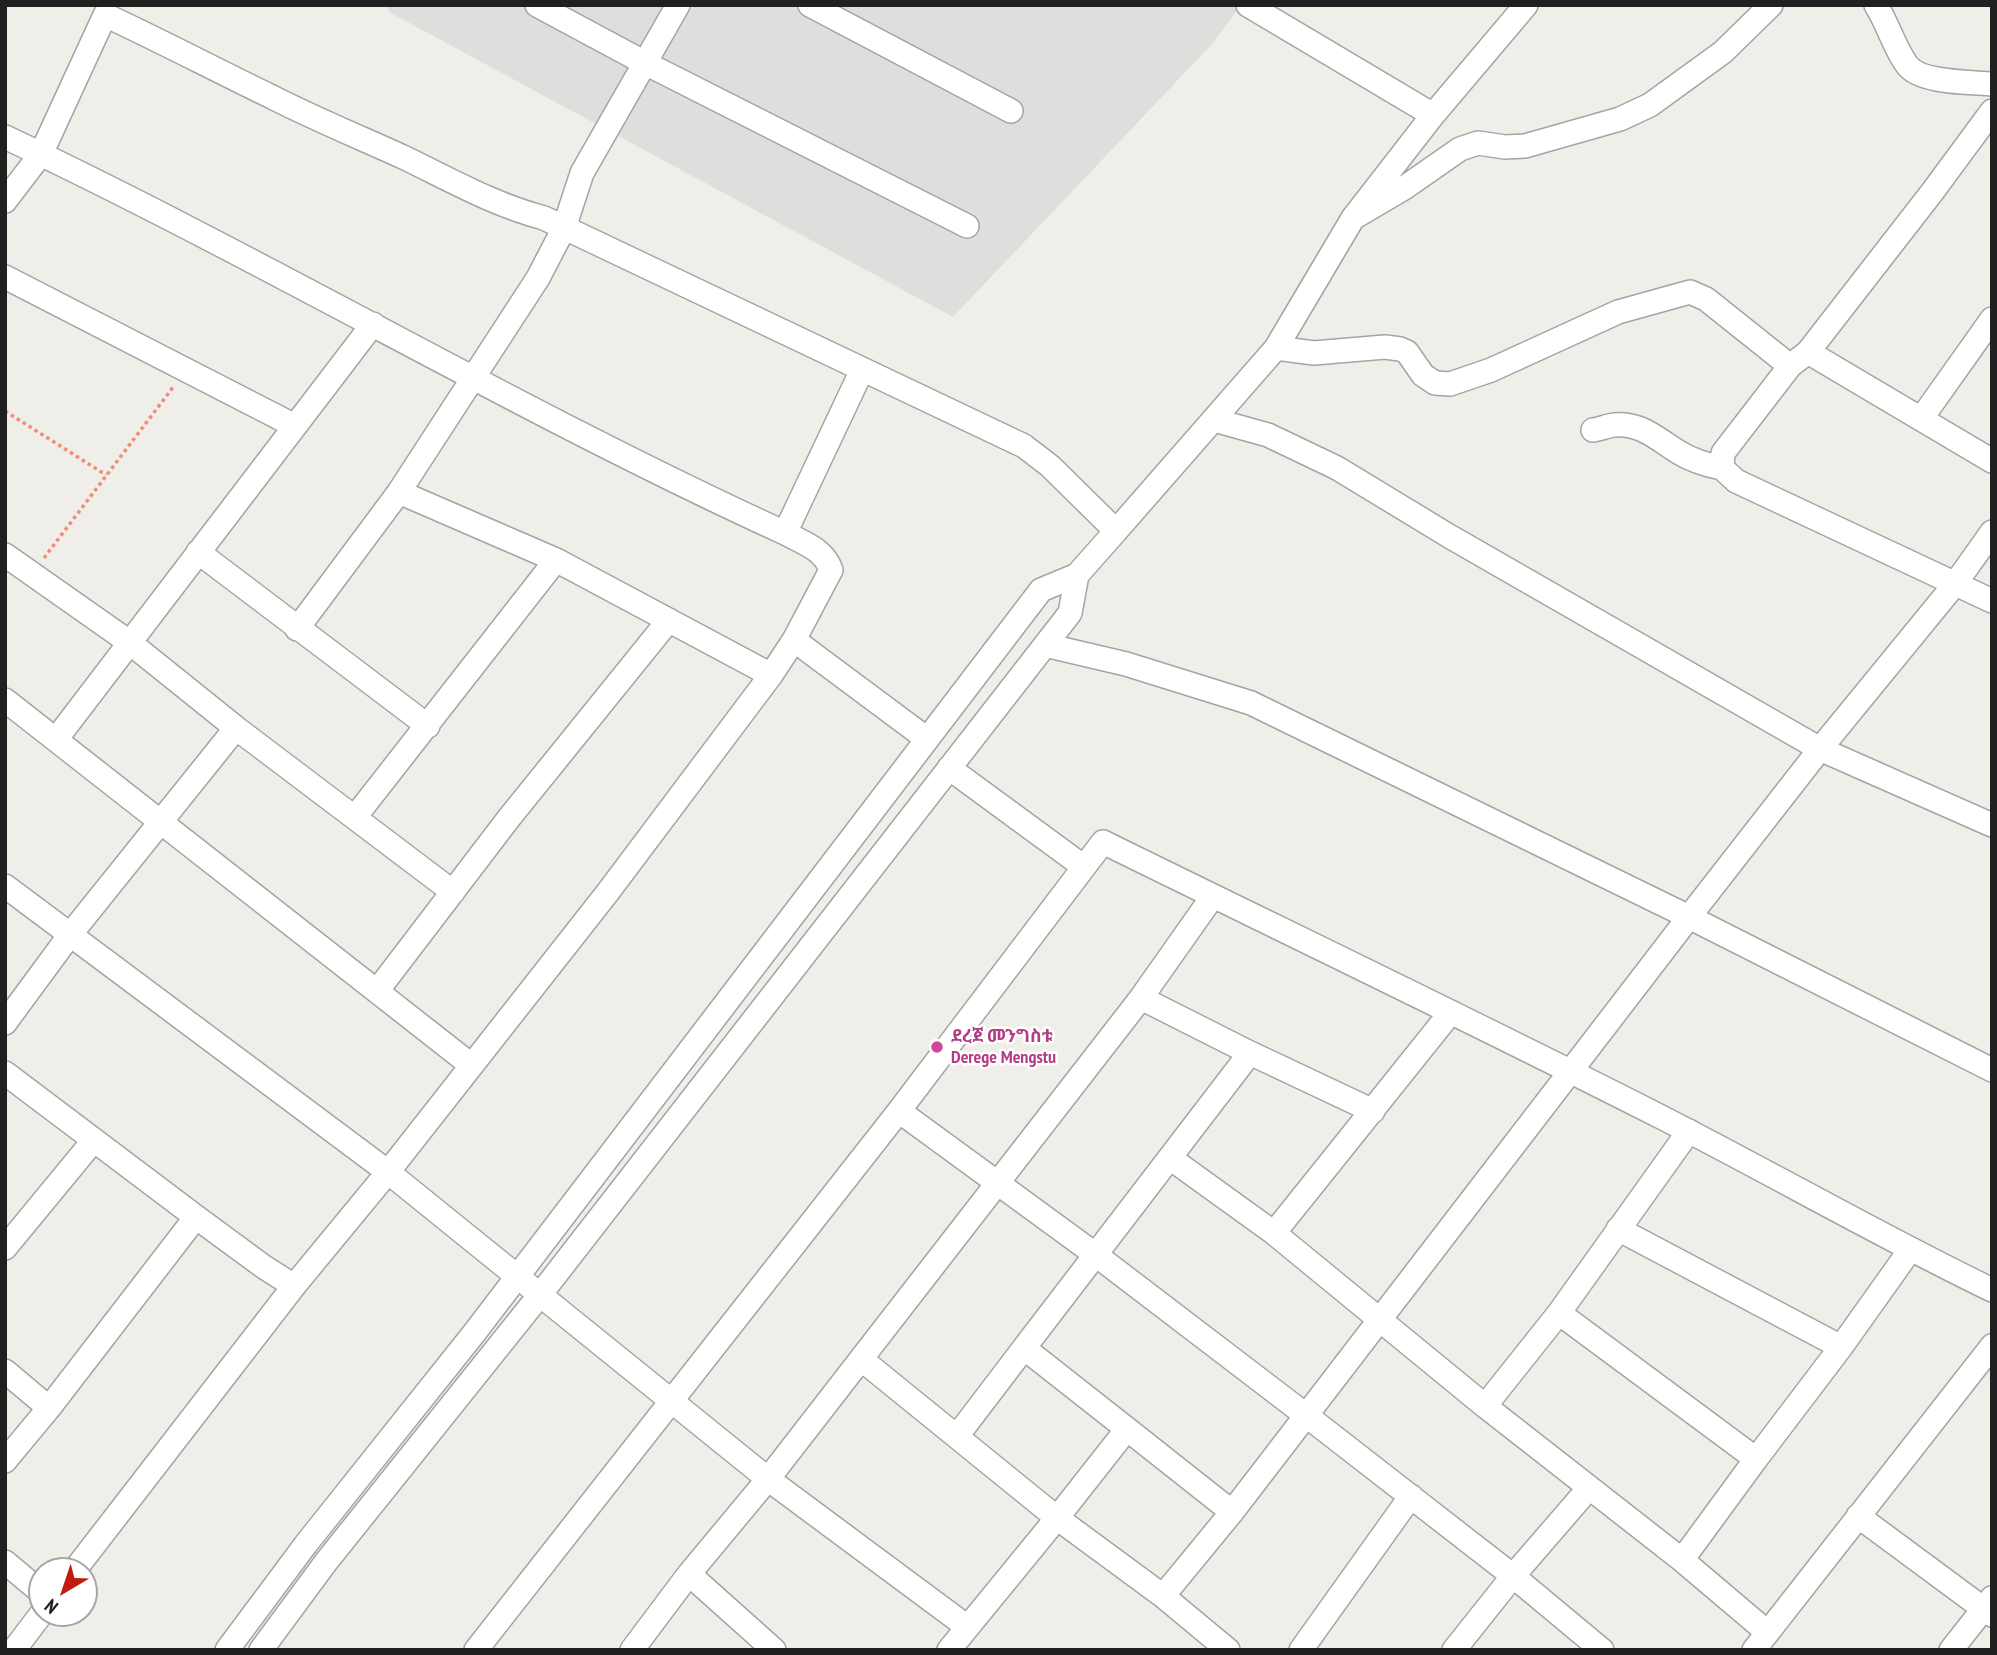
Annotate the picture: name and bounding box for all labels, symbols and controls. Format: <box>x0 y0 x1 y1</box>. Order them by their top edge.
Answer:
place label: ደረጀ መንግስቱ Derege Mengstu <box>951 1026 1056 1068</box>
marker: ደረጀ መንግስቱ Derege Mengstu <box>929 1039 945 1055</box>
north arrow <box>28 1557 98 1627</box>
text: N <box>40 1594 63 1619</box>

